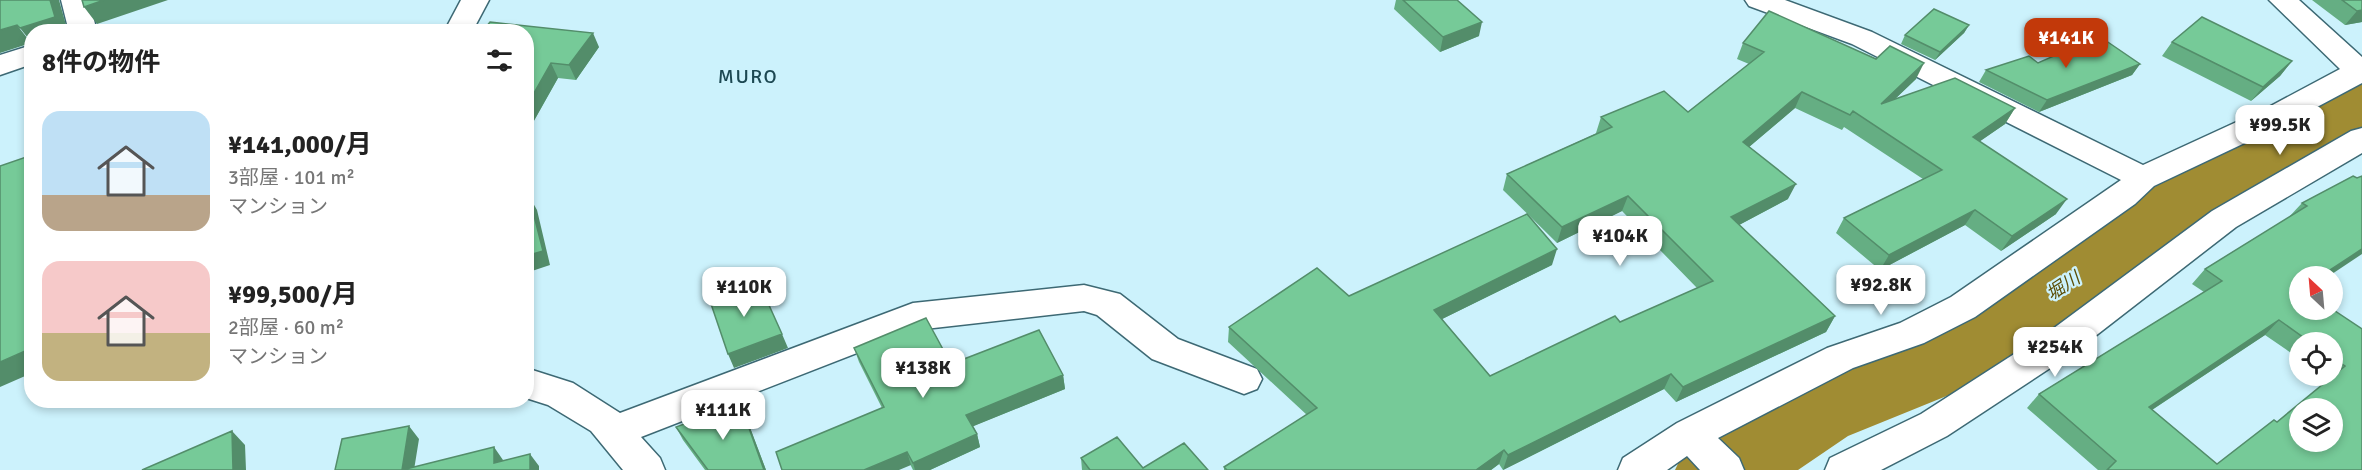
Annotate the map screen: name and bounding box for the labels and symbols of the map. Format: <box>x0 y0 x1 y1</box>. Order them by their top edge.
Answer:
pin: ¥141K <box>2024 18 2108 69</box>
district label: MURO <box>718 64 778 89</box>
pin: ¥99.5K <box>2231 105 2329 156</box>
pin: ¥104K <box>1578 216 1662 267</box>
pin: ¥92.8K <box>1832 265 1930 316</box>
water label: 堀川 <box>2042 266 2086 305</box>
north arrow <box>2289 266 2343 320</box>
pin: ¥110K <box>702 267 786 318</box>
pin: ¥254K <box>2013 327 2097 378</box>
pin: ¥138K <box>881 348 965 399</box>
pin: ¥111K <box>681 390 765 441</box>

